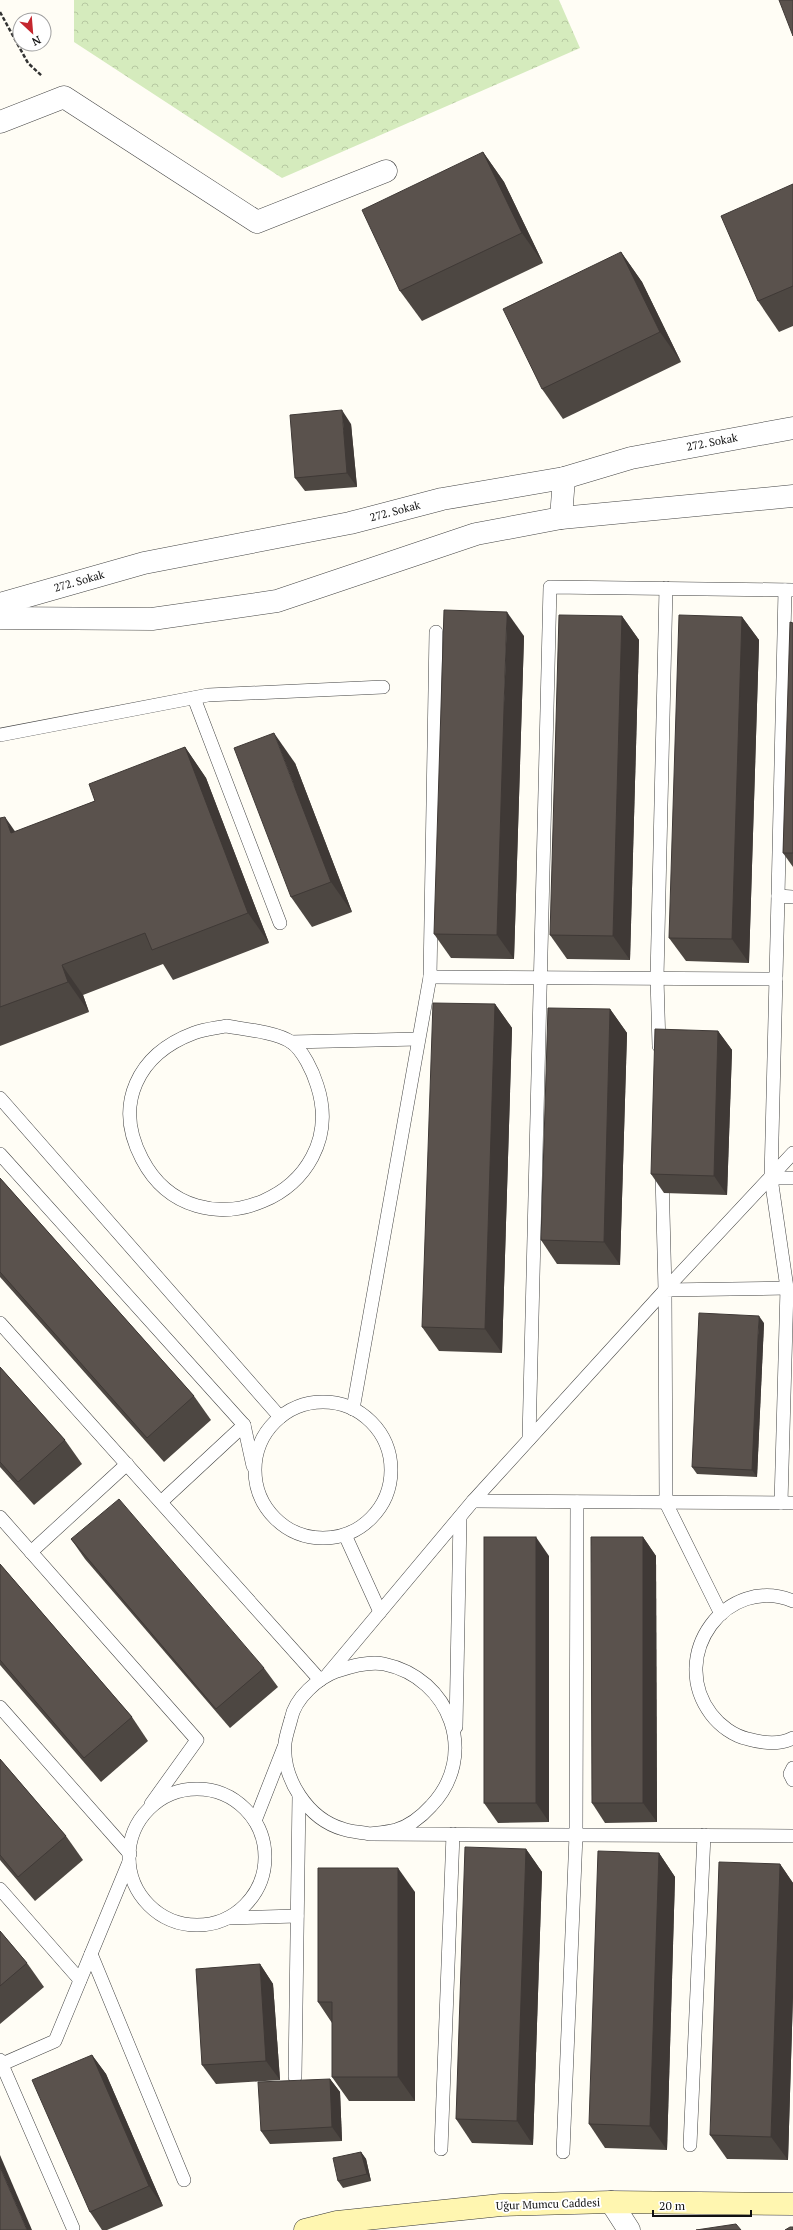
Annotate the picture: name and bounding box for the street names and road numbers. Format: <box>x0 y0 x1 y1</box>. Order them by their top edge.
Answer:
street label: 272. Sokak <box>685 430 739 454</box>
street label: 272. Sokak <box>368 497 422 524</box>
street label: 272. Sokak <box>52 567 106 595</box>
street label: Uğur Mumcu Caddesi <box>496 2195 600 2213</box>

